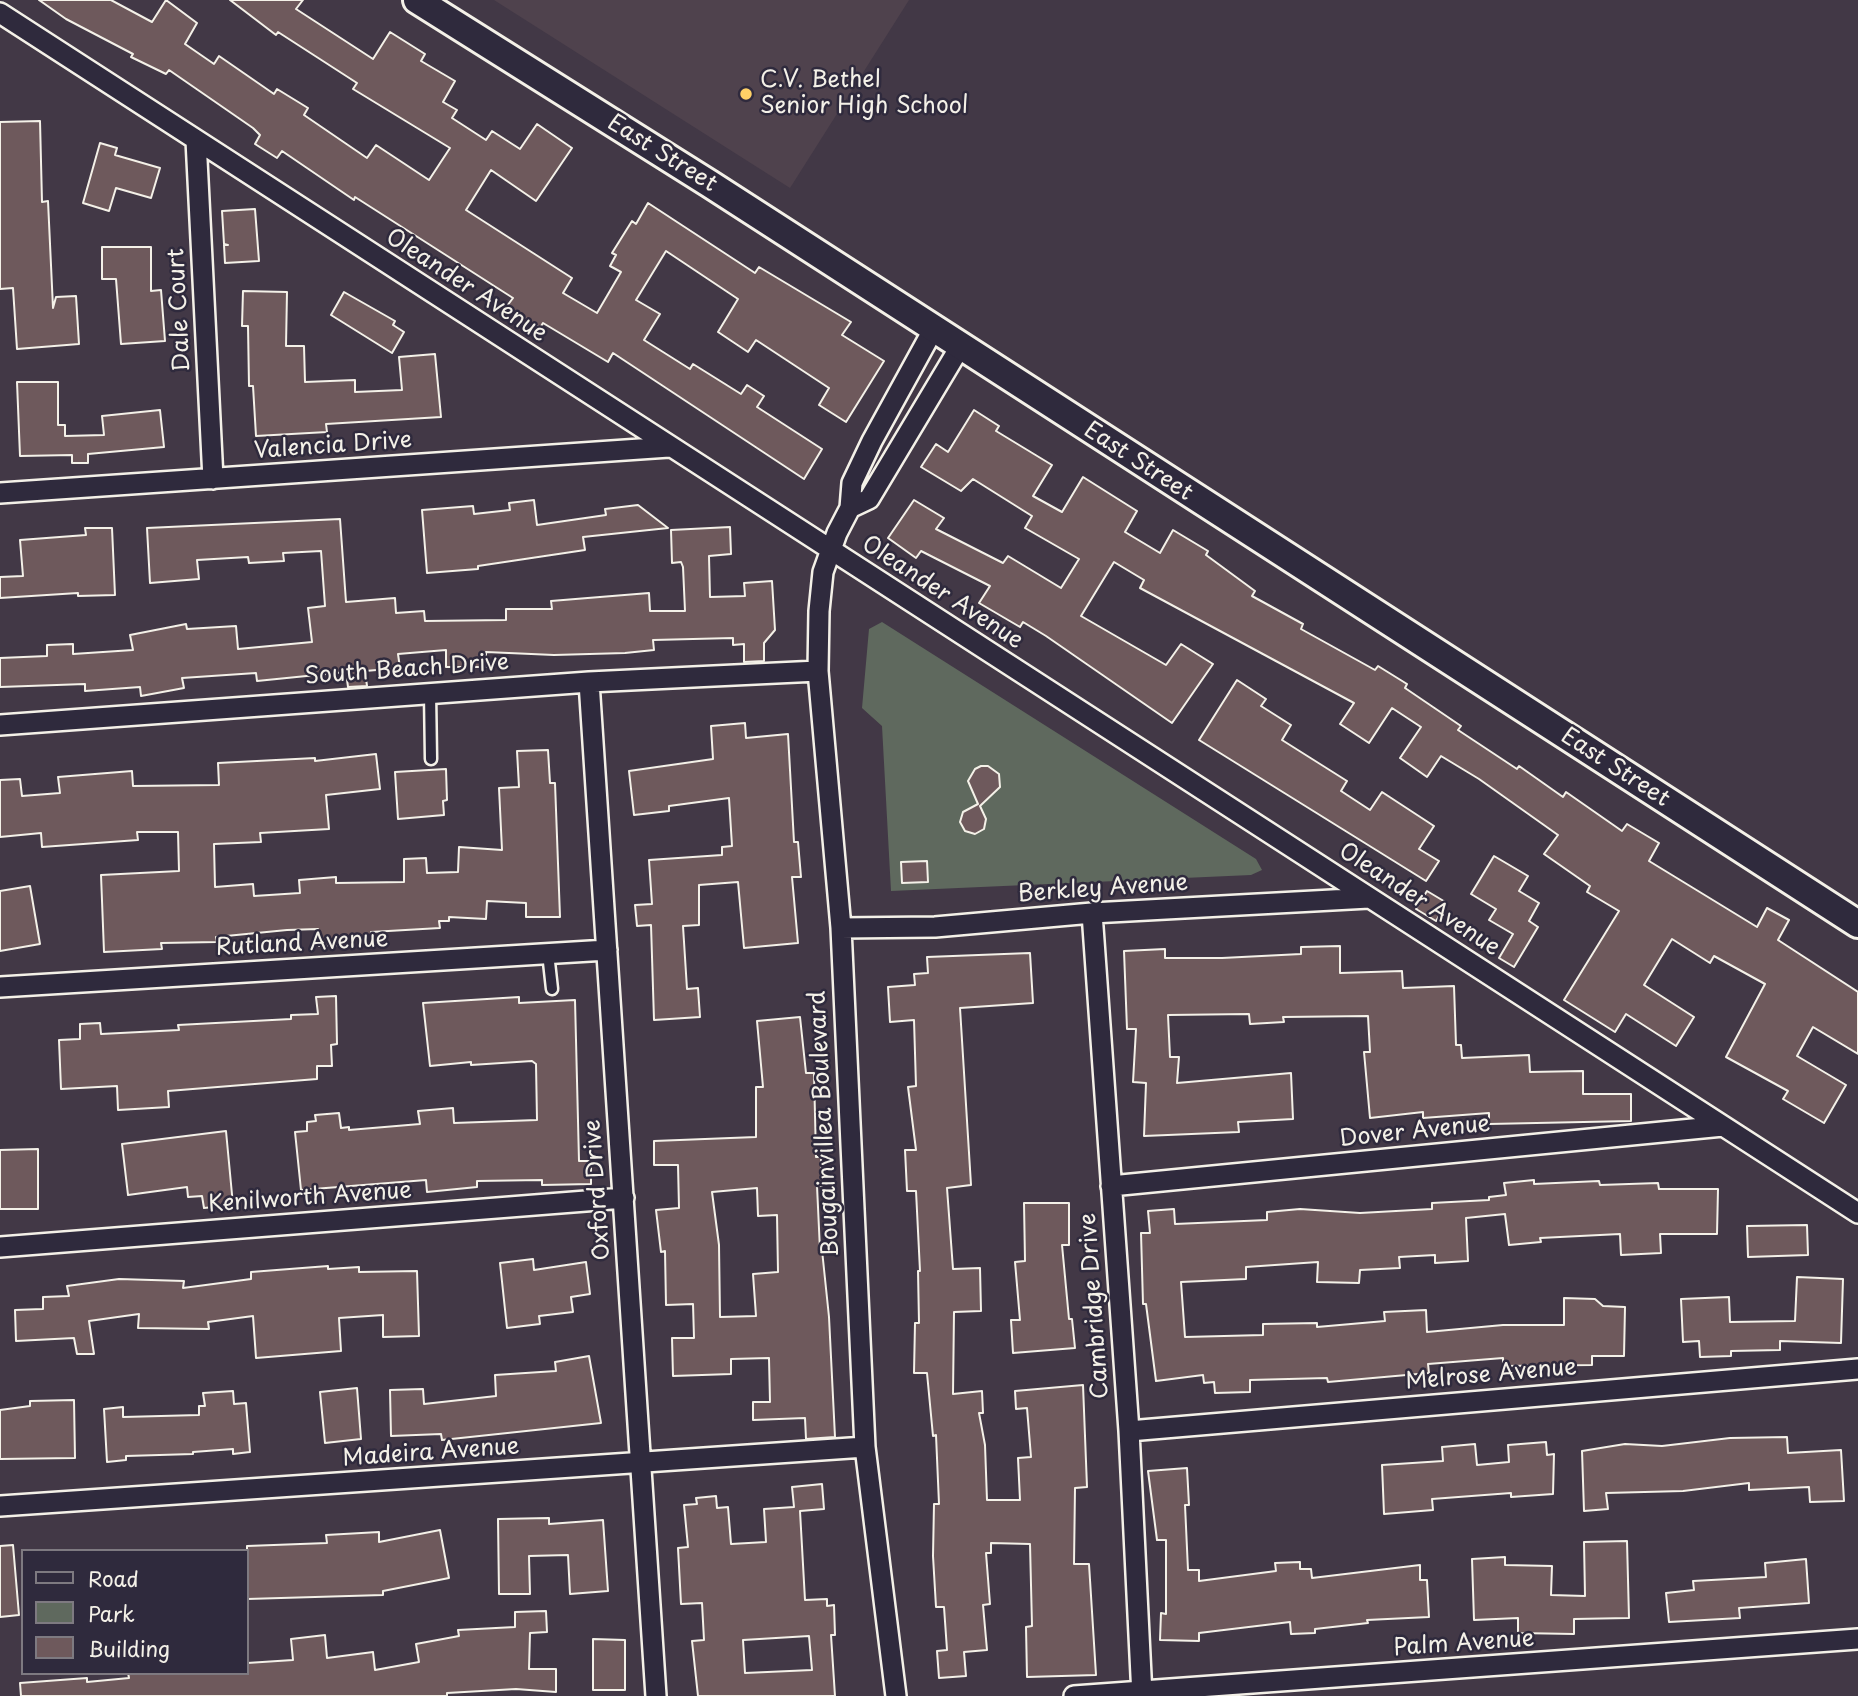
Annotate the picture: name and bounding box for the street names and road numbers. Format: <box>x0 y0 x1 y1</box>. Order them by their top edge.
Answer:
street label: East Street <box>602 109 722 199</box>
street label: Oleander Avenue <box>380 224 552 348</box>
street label: Dale Court <box>163 248 197 372</box>
street label: East Street <box>1079 417 1197 507</box>
street label: Valencia Drive <box>253 427 413 465</box>
street label: Oleander Avenue <box>856 531 1028 655</box>
street label: South Beach Drive <box>304 649 510 691</box>
street label: East Street <box>1556 723 1674 813</box>
street label: Oleander Avenue <box>1333 838 1505 962</box>
street label: Berkley Avenue <box>1017 869 1189 909</box>
street label: Rutland Avenue <box>215 926 389 962</box>
street label: Bougainvillea Boulevard <box>804 990 846 1258</box>
street label: Dover Avenue <box>1338 1110 1492 1154</box>
street label: Oxford Drive <box>579 1119 617 1261</box>
street label: Kenilworth Avenue <box>207 1177 413 1219</box>
street label: Cambridge Drive <box>1075 1212 1115 1400</box>
street label: Melrose Avenue <box>1404 1354 1578 1396</box>
street label: Madeira Avenue <box>342 1433 520 1473</box>
street label: Palm Avenue <box>1393 1625 1535 1663</box>

